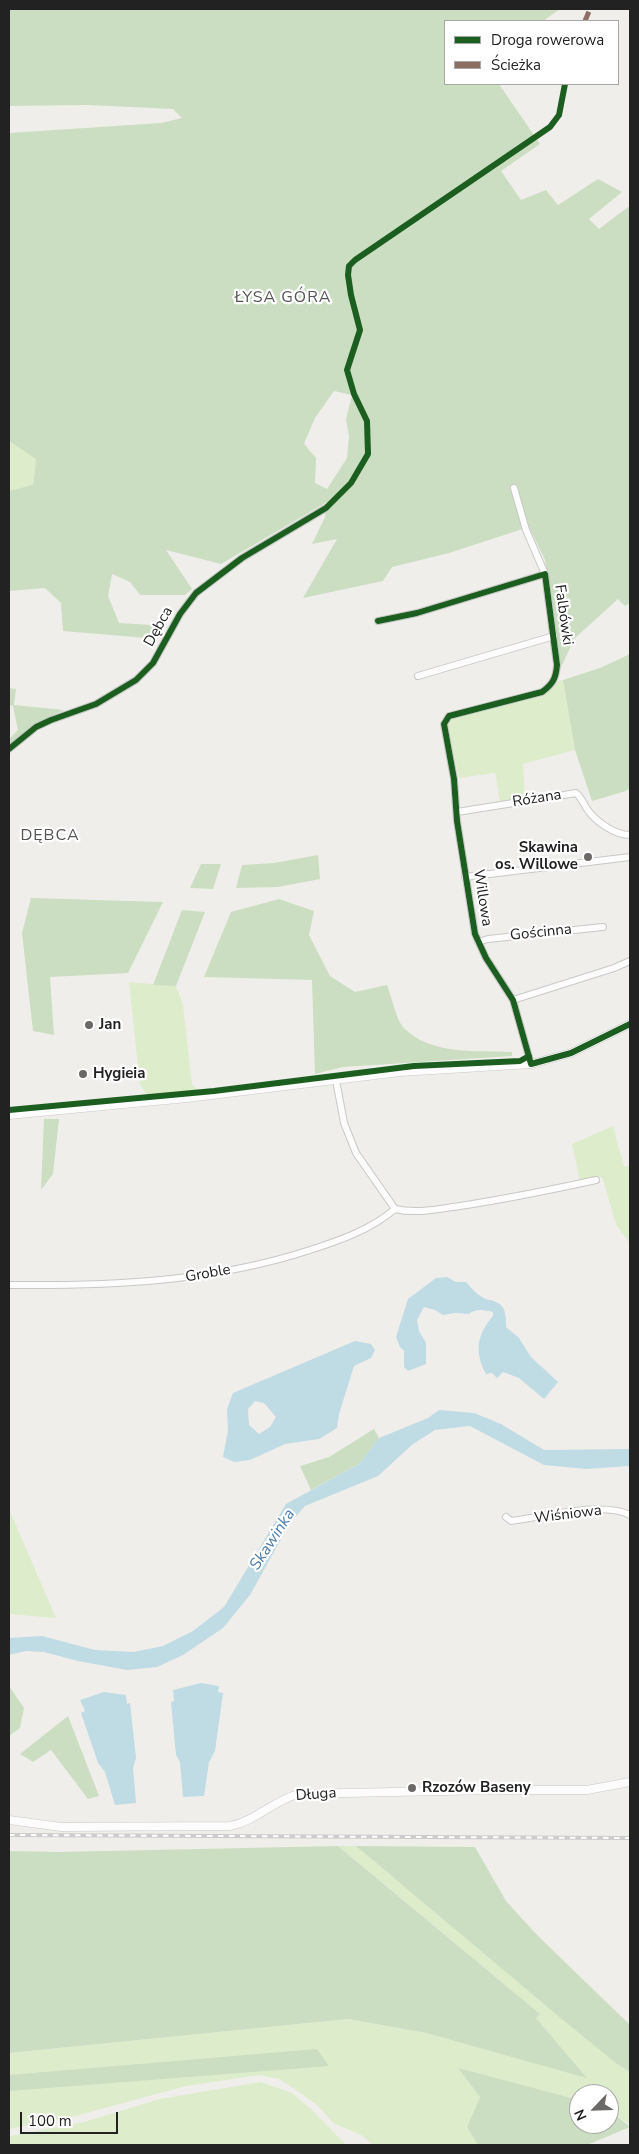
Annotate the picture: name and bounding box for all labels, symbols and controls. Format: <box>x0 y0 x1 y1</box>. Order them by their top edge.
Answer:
legend <box>444 20 619 85</box>
text: Droga rowerowa <box>491 30 604 50</box>
text: Ścieżka <box>491 55 541 75</box>
district label: ŁYSA GÓRA <box>234 288 332 308</box>
street label: Falbówki <box>550 584 576 646</box>
street label: Dębca <box>141 604 177 650</box>
street label: Różana <box>511 786 563 812</box>
district label: DĘBCA <box>20 826 80 846</box>
place label: Skawina os. Willowe <box>495 839 578 874</box>
marker: Skawina os. Willowe <box>582 851 594 863</box>
street label: Willowa <box>469 868 495 928</box>
street label: Gościnna <box>509 921 573 945</box>
place label: Jan <box>99 1016 121 1034</box>
marker: Jan <box>83 1019 95 1031</box>
place label: Hygieia <box>93 1065 145 1083</box>
marker: Hygieia <box>77 1068 89 1080</box>
street label: Groble <box>184 1261 232 1287</box>
street label: Wiśniowa <box>533 1502 603 1528</box>
water label: Skawinka <box>246 1506 300 1574</box>
place label: Rzozów Baseny <box>422 1779 531 1797</box>
marker: Rzozów Baseny <box>406 1782 418 1794</box>
street label: Długa <box>295 1785 337 1805</box>
north arrow <box>569 2084 619 2134</box>
scale bar <box>22 2102 120 2134</box>
text: N <box>570 2106 592 2124</box>
text: 100 m <box>28 2111 72 2131</box>

